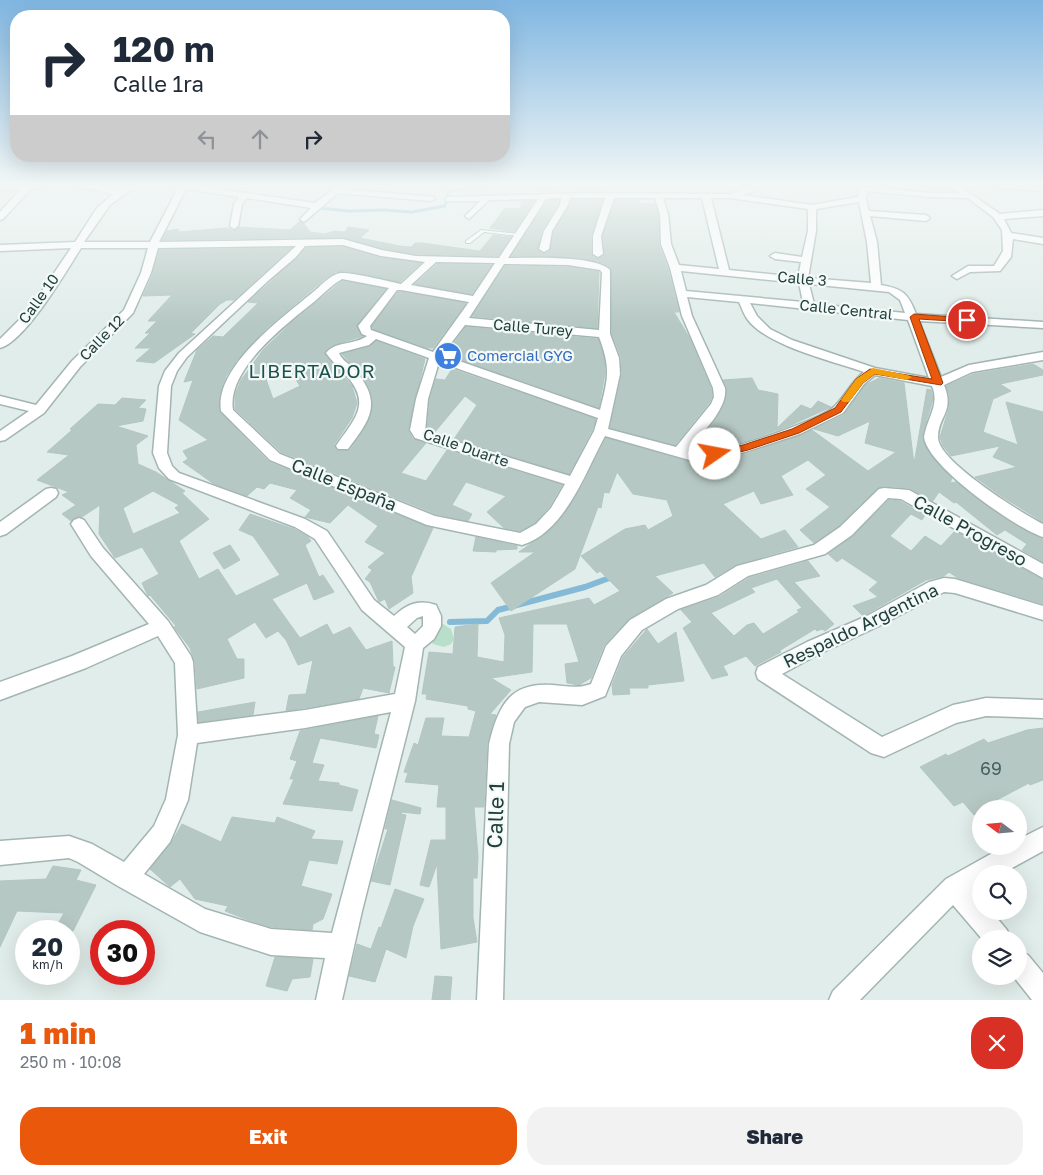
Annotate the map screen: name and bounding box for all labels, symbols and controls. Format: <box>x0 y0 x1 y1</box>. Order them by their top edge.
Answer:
text: 120 m <box>113 28 215 70</box>
icon: right <box>30 30 95 95</box>
text: Calle 1ra <box>113 70 204 97</box>
icon: left <box>193 125 221 153</box>
icon: ahead <box>246 125 274 153</box>
icon: right <box>299 125 327 153</box>
street label: Calle 3 <box>777 267 827 289</box>
street label: Calle 10 <box>14 270 62 327</box>
street label: Calle Central <box>799 295 894 323</box>
pin <box>946 299 988 341</box>
icon: arrive <box>953 306 981 334</box>
street label: Calle 12 <box>75 311 127 364</box>
street label: Calle Turey <box>492 315 574 340</box>
supermarket icon: Comercial GYG <box>433 341 463 371</box>
place label: Comercial GYG <box>467 346 573 364</box>
district label: LIBERTADOR <box>248 359 376 382</box>
street label: Calle Duarte <box>421 424 512 470</box>
position arrow <box>688 427 740 479</box>
street label: Calle España <box>288 453 400 515</box>
street label: Calle Progreso <box>910 490 1031 570</box>
street label: Respaldo Argentina <box>779 578 942 672</box>
house number: 69 <box>980 757 1002 779</box>
street label: Calle 1 <box>481 781 509 849</box>
north arrow <box>972 800 1028 855</box>
map controls <box>972 800 1027 985</box>
button: search <box>972 865 1027 920</box>
speed limit sign: 30 <box>90 920 155 985</box>
button: layers <box>972 930 1027 985</box>
text: 20 <box>32 931 63 962</box>
text: km/h <box>32 957 63 972</box>
text: 1 min <box>20 1015 96 1051</box>
button: close <box>971 1017 1023 1069</box>
text: 250 m · 10:08 <box>20 1052 122 1072</box>
button: Exit <box>20 1107 517 1165</box>
button: Share <box>527 1107 1023 1165</box>

